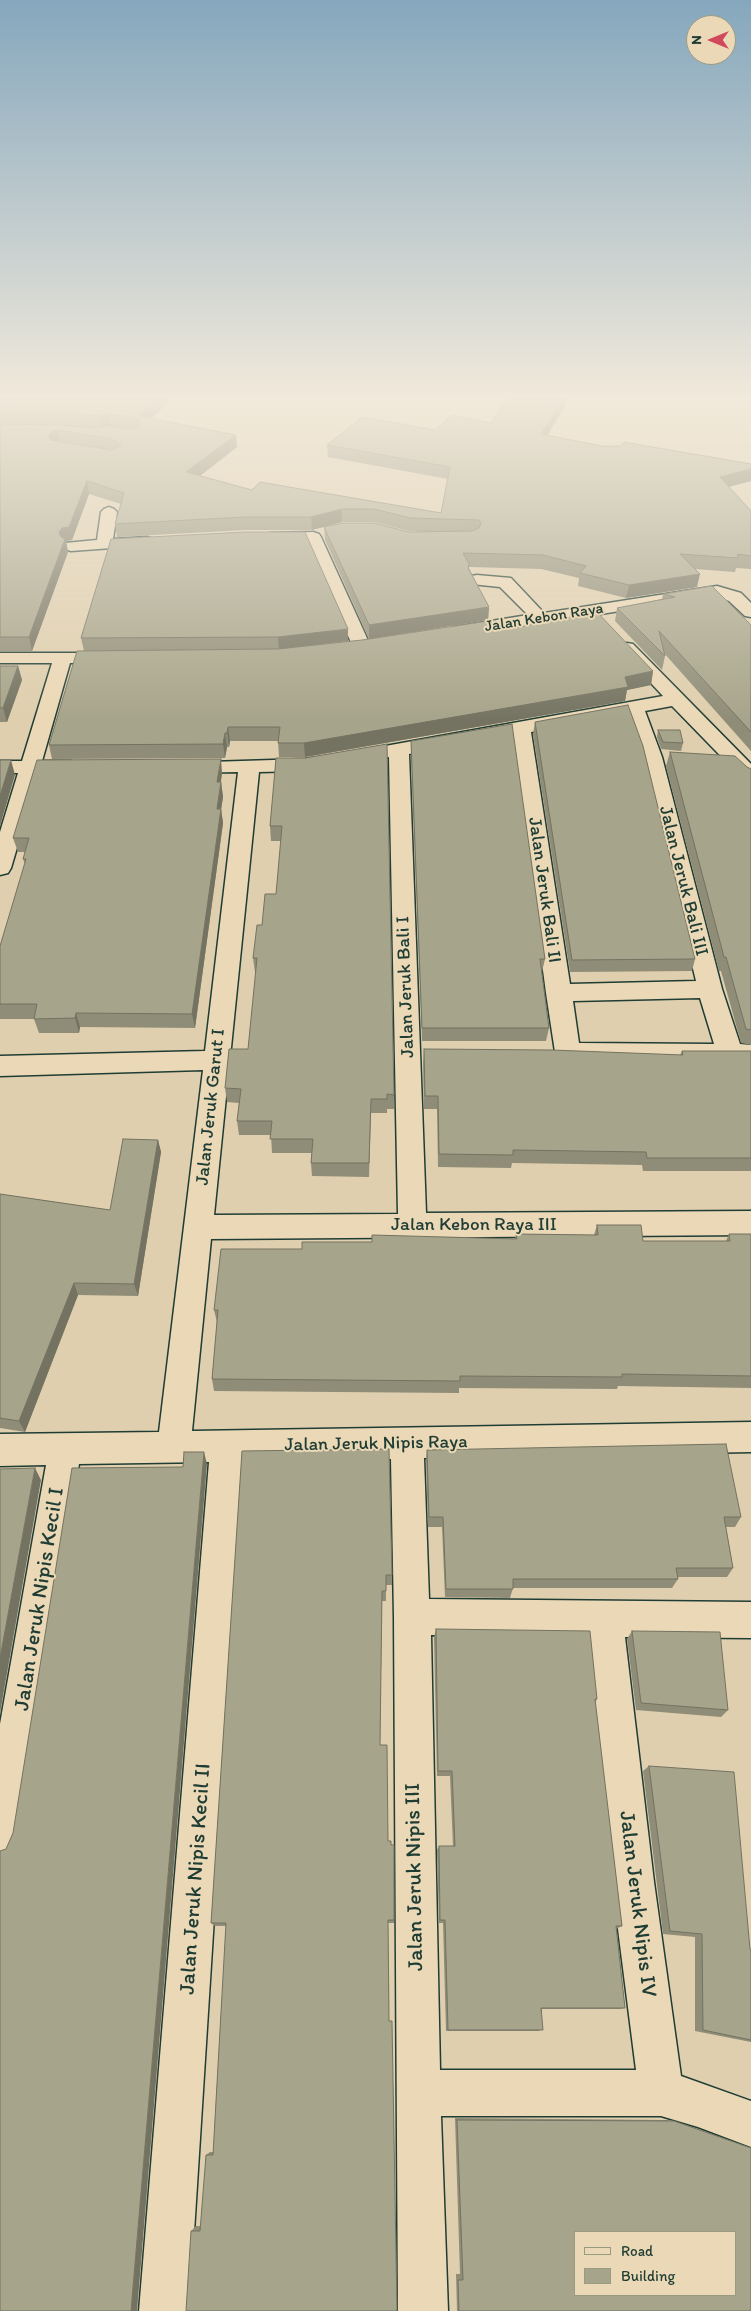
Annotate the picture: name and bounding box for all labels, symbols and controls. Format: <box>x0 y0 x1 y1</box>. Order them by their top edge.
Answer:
north arrow <box>686 15 736 65</box>
text: N <box>688 35 705 45</box>
street label: Jalan Kebon Raya <box>483 599 605 637</box>
street label: Jalan Jeruk Bali III <box>653 804 713 958</box>
street label: Jalan Jeruk Bali II <box>522 816 566 964</box>
street label: Jalan Jeruk Bali I <box>392 916 420 1058</box>
street label: Jalan Jeruk Garut I <box>191 1027 231 1187</box>
street label: Jalan Kebon Raya III <box>391 1214 557 1236</box>
street label: Jalan Jeruk Nipis Raya <box>284 1431 468 1457</box>
street label: Jalan Jeruk Nipis Kecil I <box>9 1485 71 1713</box>
street label: Jalan Jeruk Nipis Kecil II <box>175 1763 217 1995</box>
street label: Jalan Jeruk Nipis III <box>400 1783 430 1971</box>
street label: Jalan Jeruk Nipis IV <box>612 1809 662 1999</box>
legend <box>574 2231 736 2296</box>
text: Road <box>621 2242 653 2260</box>
text: Building <box>621 2267 675 2285</box>

